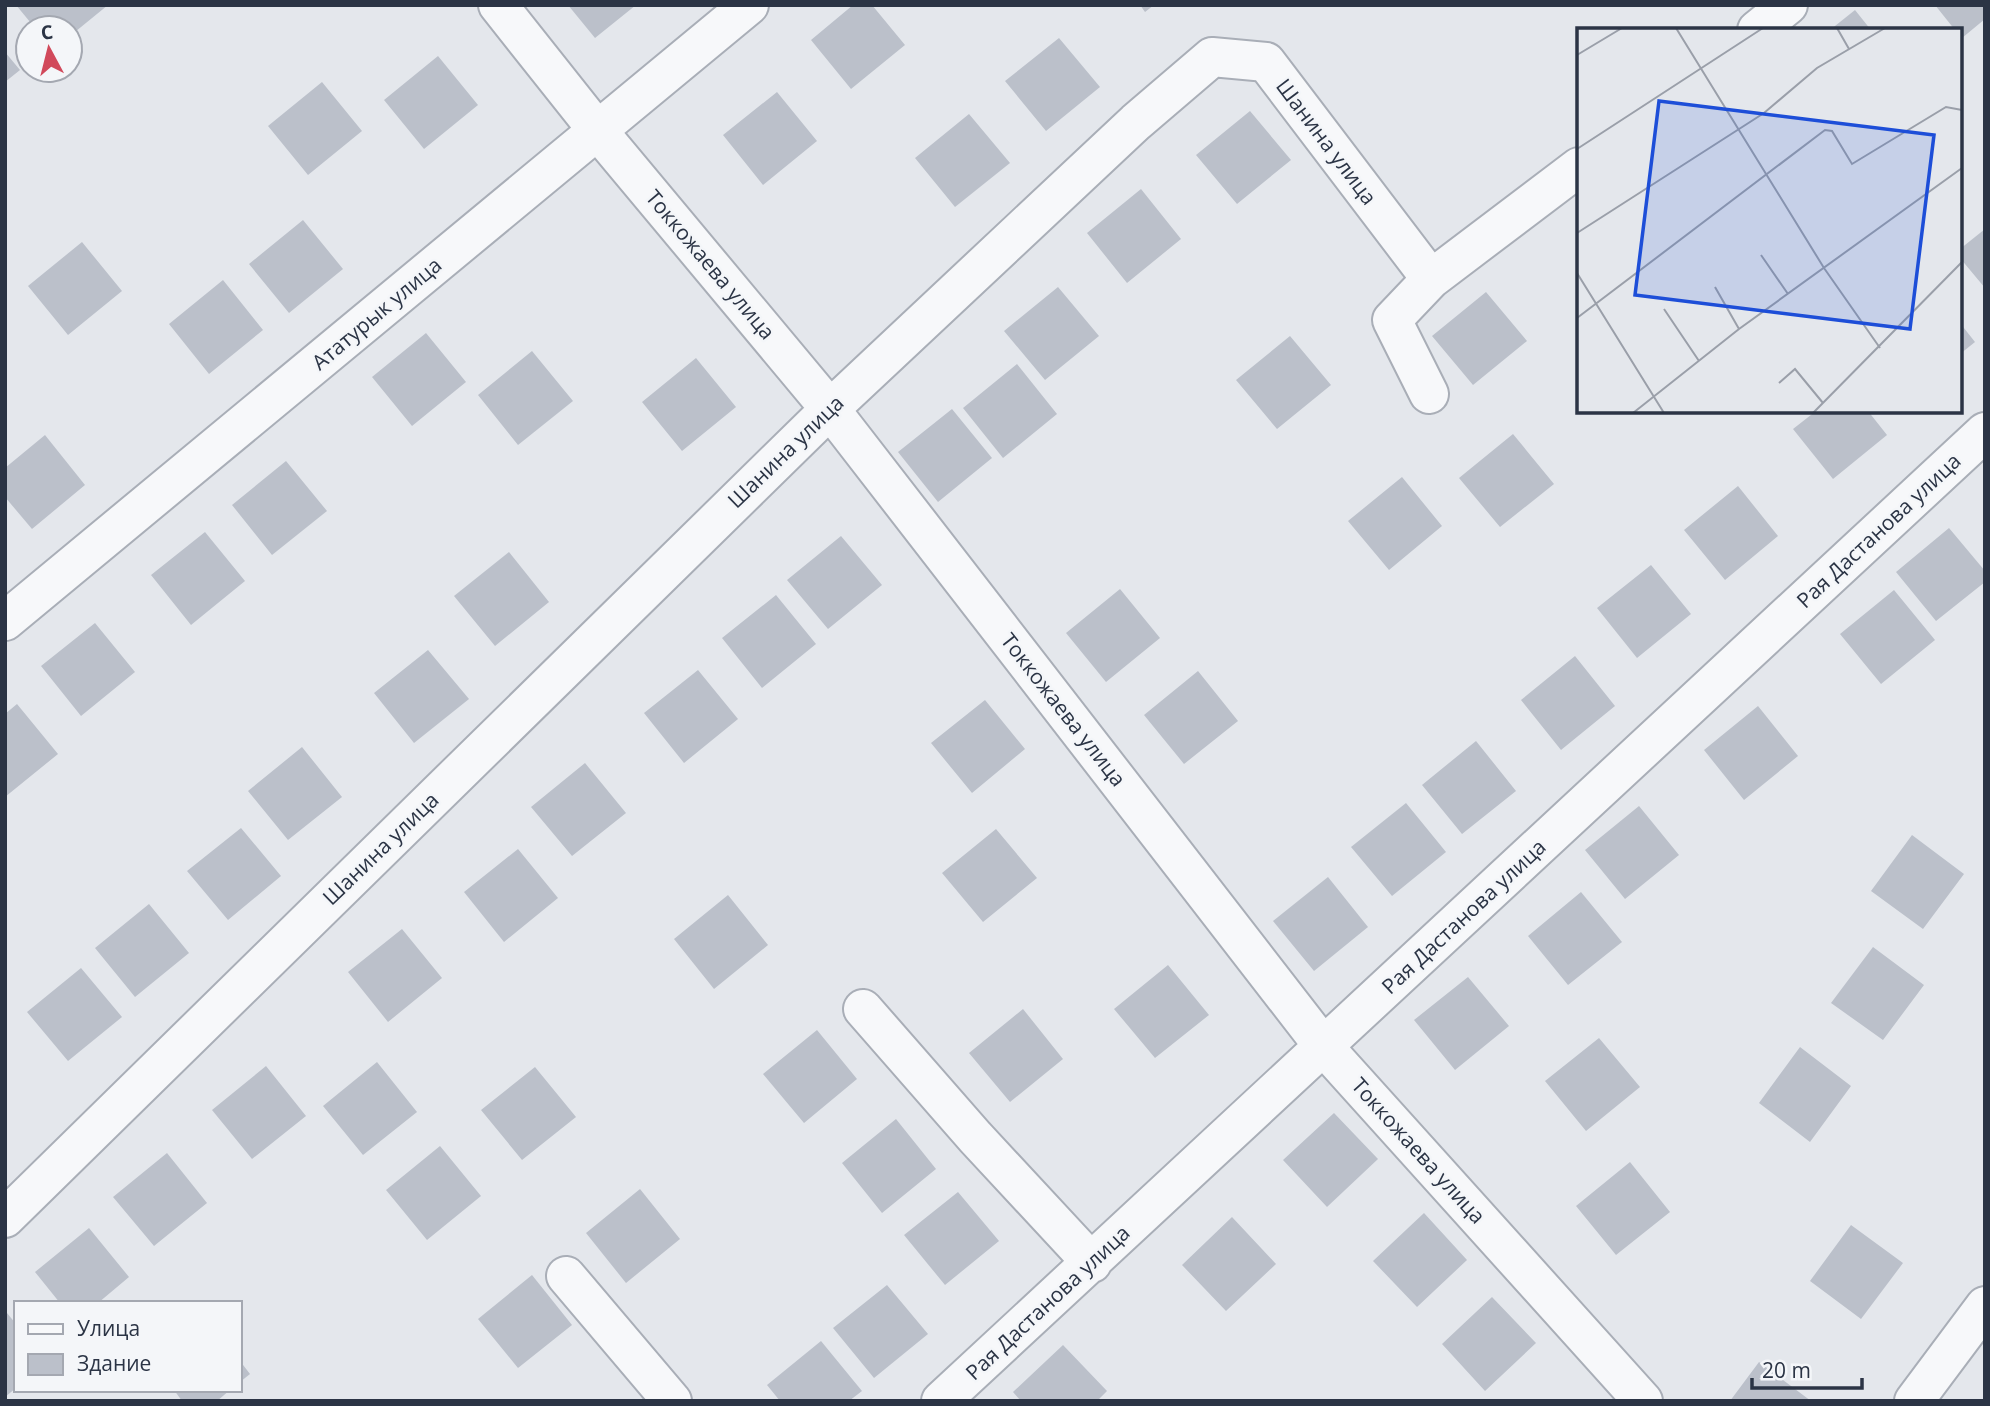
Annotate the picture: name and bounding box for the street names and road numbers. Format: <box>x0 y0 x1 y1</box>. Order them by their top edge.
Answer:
street label: Шанина улица <box>1270 73 1383 210</box>
street label: Токкожаева улица <box>640 184 782 345</box>
street label: Ататурык улица <box>306 251 447 376</box>
street label: Шанина улица <box>721 389 849 514</box>
street label: Рая Дастанова улица <box>1790 447 1966 614</box>
street label: Токкожаева улица <box>995 627 1132 792</box>
street label: Шанина улица <box>316 786 444 911</box>
street label: Рая Дастанова улица <box>1375 833 1551 1000</box>
street label: Токкожаева улица <box>1346 1071 1492 1229</box>
street label: Рая Дастанова улица <box>959 1219 1135 1386</box>

